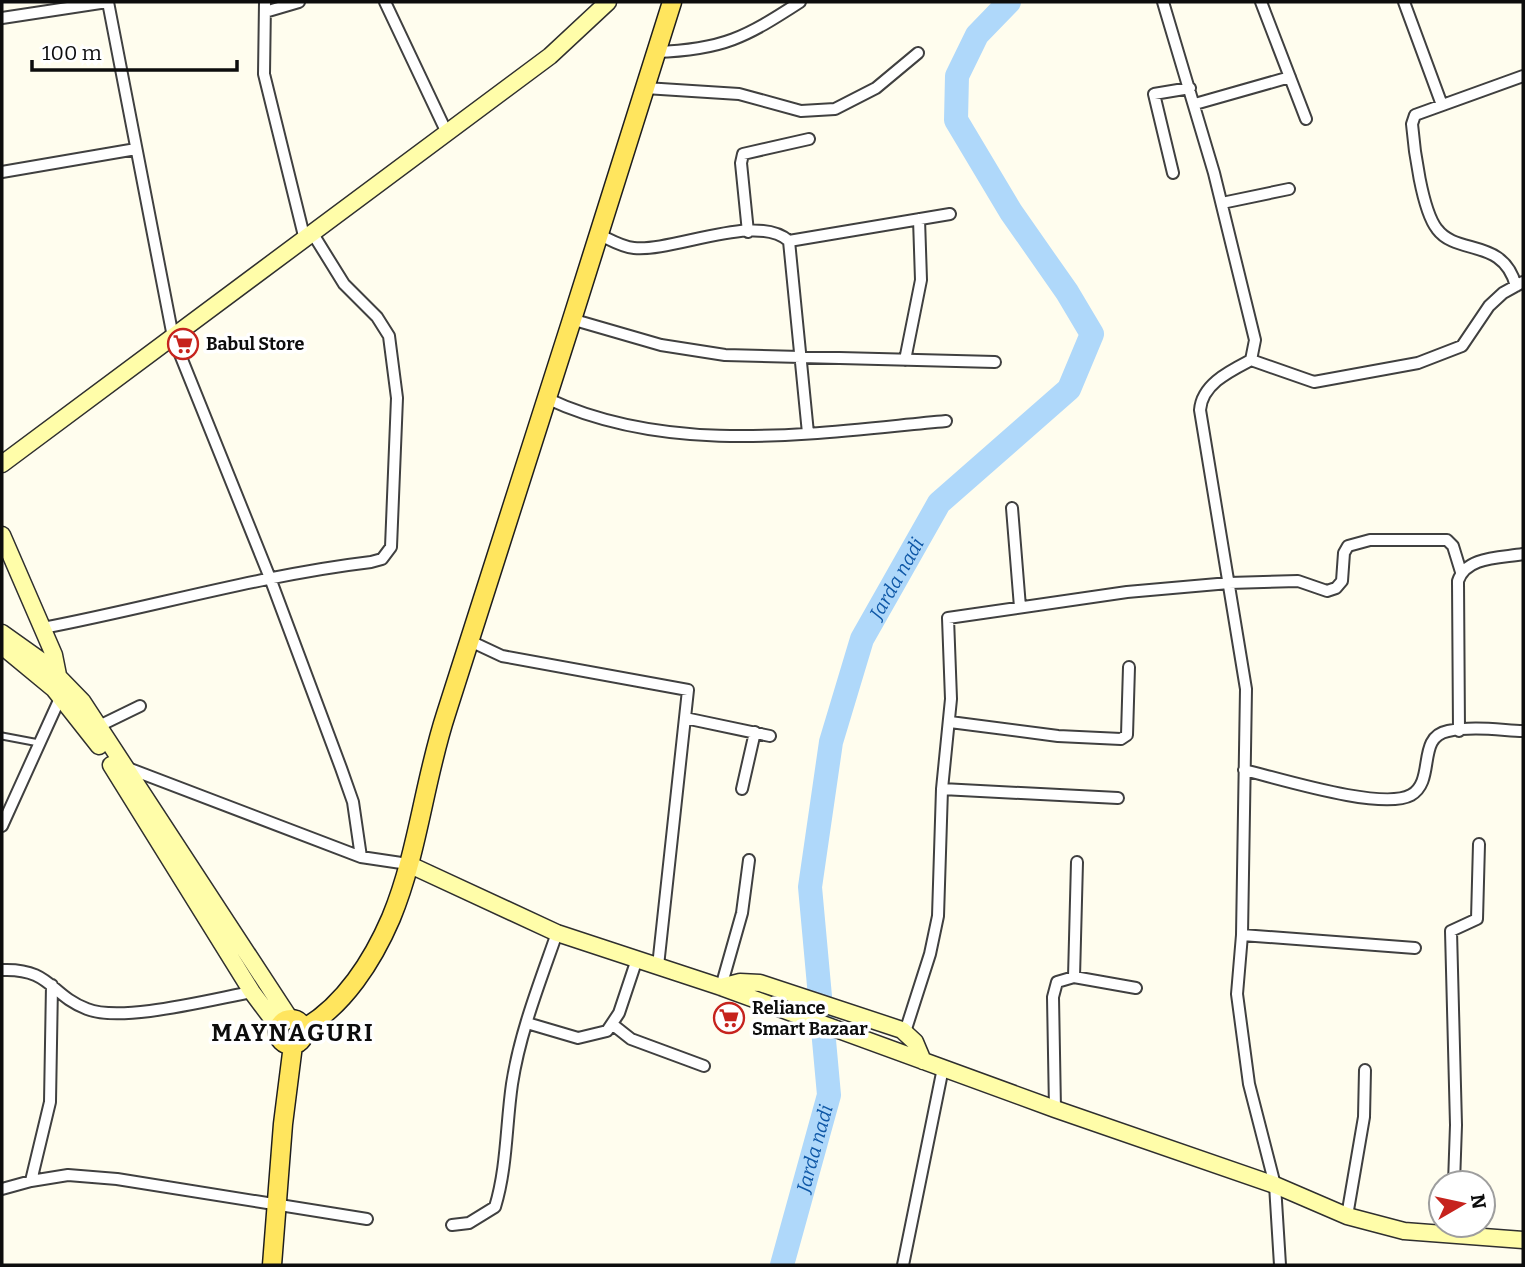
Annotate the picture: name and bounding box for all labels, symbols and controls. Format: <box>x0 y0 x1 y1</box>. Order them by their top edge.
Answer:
scale bar <box>32 28 236 72</box>
text: 100 m <box>42 40 102 66</box>
supermarket icon: Babul Store <box>166 327 200 361</box>
place label: Babul Store <box>206 333 304 355</box>
water label: Jarda nadi <box>864 534 929 625</box>
place label: Reliance Smart Bazaar <box>752 997 868 1040</box>
supermarket icon: Reliance Smart Bazaar <box>712 1001 746 1035</box>
district label: MAYNAGURI <box>211 1019 375 1047</box>
water label: Jarda nadi <box>791 1102 838 1197</box>
north arrow <box>1427 1169 1497 1239</box>
text: N <box>1466 1192 1491 1211</box>

